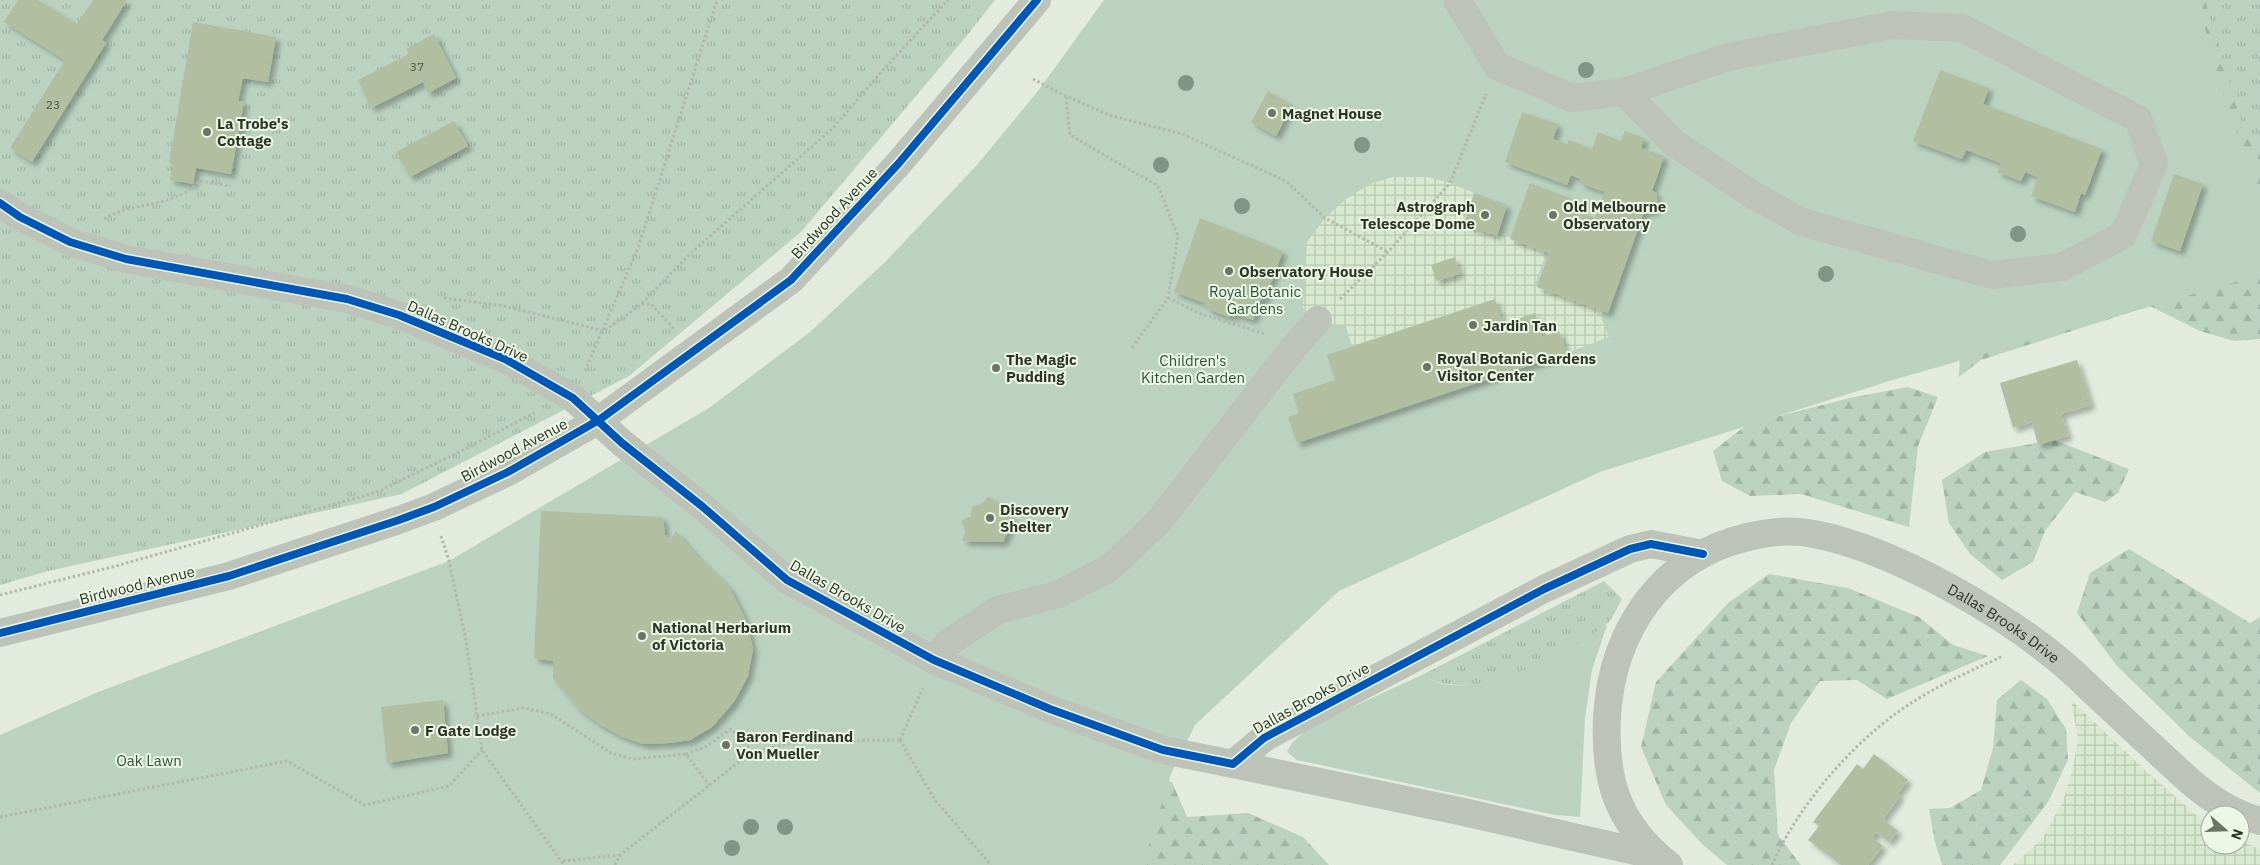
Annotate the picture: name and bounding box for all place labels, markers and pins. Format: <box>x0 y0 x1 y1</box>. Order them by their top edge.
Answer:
place label: Magnet House <box>1282 104 1382 123</box>
marker: Magnet House <box>1266 107 1278 119</box>
place label: La Trobe's Cottage <box>217 114 289 150</box>
marker: La Trobe's Cottage <box>201 126 213 138</box>
place label: Astrograph Telescope Dome <box>1360 197 1475 233</box>
place label: Old Melbourne Observatory <box>1563 197 1666 233</box>
marker: Astrograph Telescope Dome <box>1479 209 1491 221</box>
marker: Old Melbourne Observatory <box>1547 209 1559 221</box>
place label: Observatory House <box>1239 262 1373 281</box>
marker: Observatory House <box>1223 265 1235 277</box>
place label: Jardin Tan <box>1483 316 1557 335</box>
marker: Jardin Tan <box>1467 319 1479 331</box>
place label: Royal Botanic Gardens Visitor Center <box>1437 349 1597 385</box>
place label: The Magic Pudding <box>1006 350 1077 386</box>
marker: Royal Botanic Gardens Visitor Center <box>1421 361 1433 373</box>
marker: The Magic Pudding <box>990 362 1002 374</box>
place label: Discovery Shelter <box>1000 500 1069 536</box>
marker: Discovery Shelter <box>984 512 996 524</box>
place label: National Herbarium of Victoria <box>652 618 791 654</box>
marker: National Herbarium of Victoria <box>636 630 648 642</box>
place label: F Gate Lodge <box>425 721 516 740</box>
marker: F Gate Lodge <box>409 724 421 736</box>
place label: Baron Ferdinand Von Mueller <box>736 727 853 763</box>
marker: Baron Ferdinand Von Mueller <box>720 739 732 751</box>

